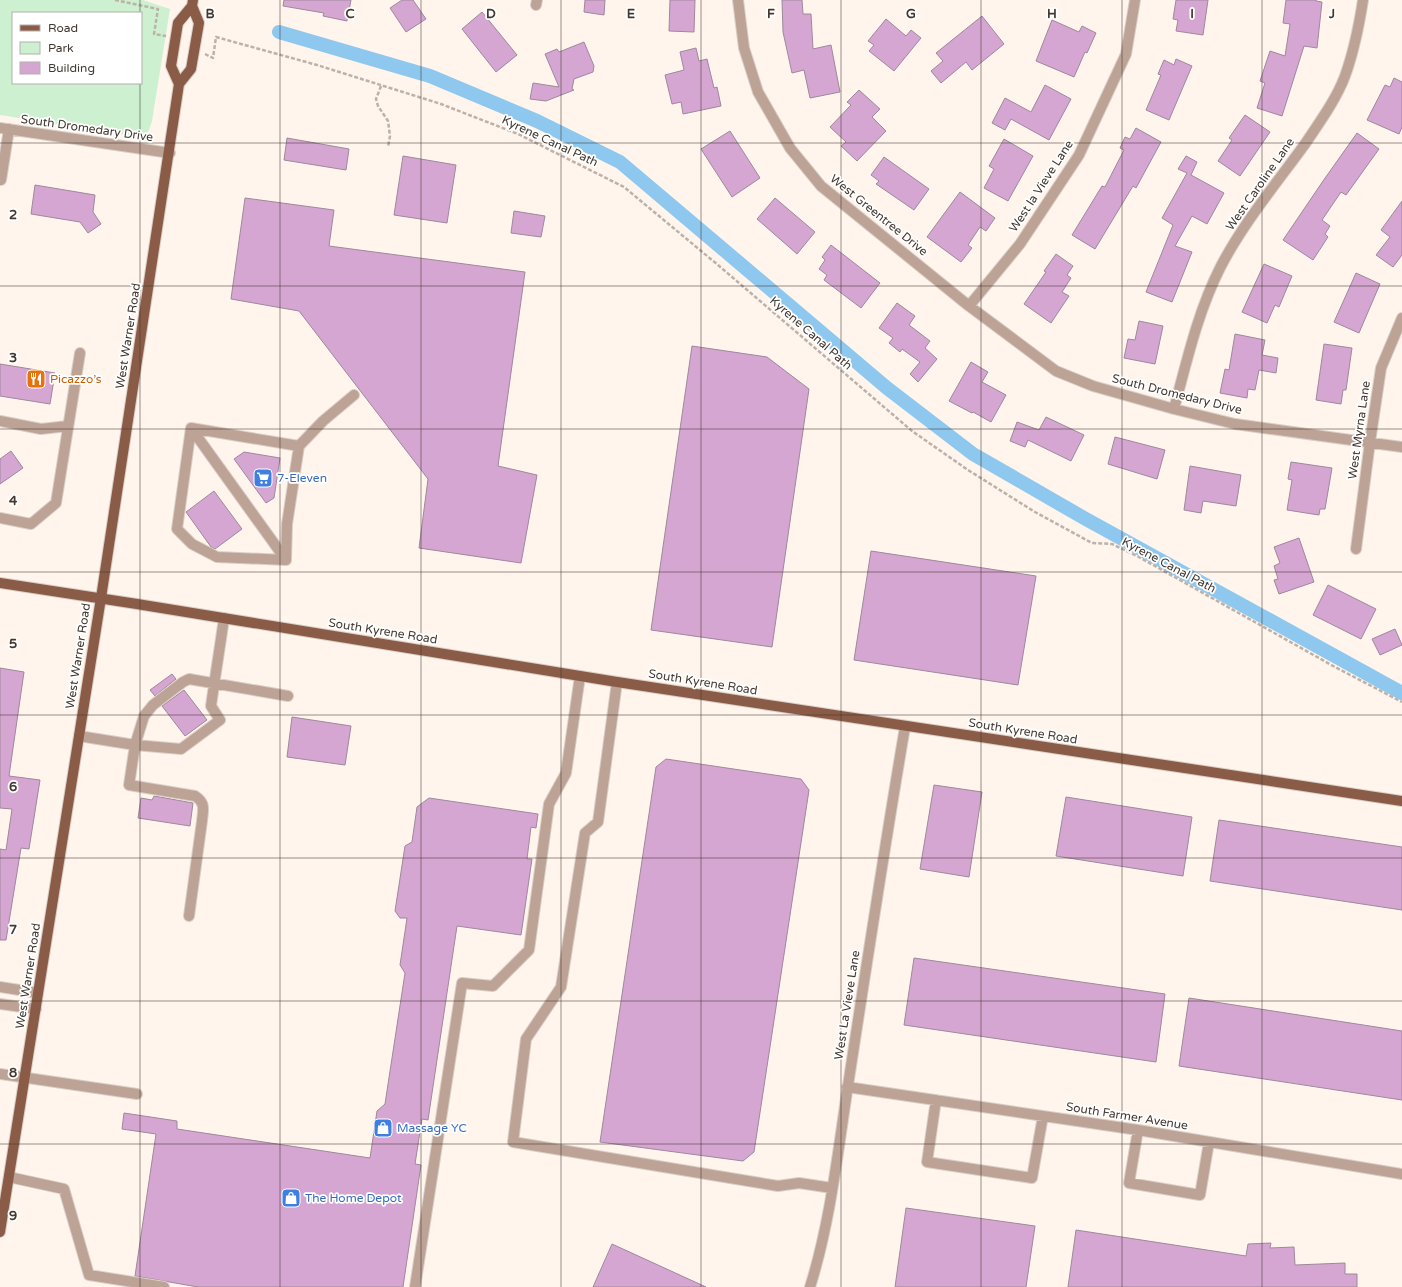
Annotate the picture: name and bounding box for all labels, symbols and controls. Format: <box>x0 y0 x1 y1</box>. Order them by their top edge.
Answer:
text: B <box>205 6 215 22</box>
text: C <box>345 6 355 22</box>
text: D <box>486 6 496 22</box>
text: E <box>627 6 635 22</box>
text: F <box>767 6 775 22</box>
text: G <box>906 6 916 22</box>
text: H <box>1047 6 1057 22</box>
text: I <box>1190 6 1194 22</box>
text: J <box>1328 6 1335 22</box>
legend <box>12 12 142 84</box>
text: Road <box>48 21 78 35</box>
text: Park <box>48 41 74 55</box>
text: Building <box>48 61 95 75</box>
street label: South Dromedary Drive <box>20 112 154 144</box>
street label: Kyrene Canal Path <box>500 113 600 169</box>
street label: West Caroline Lane <box>1223 135 1297 233</box>
street label: West la Vieve Lane <box>1006 137 1076 234</box>
street label: West Greentree Drive <box>827 171 931 259</box>
text: 2 <box>9 207 17 223</box>
street label: West Warner Road <box>113 282 143 390</box>
street label: Kyrene Canal Path <box>767 293 855 373</box>
text: 3 <box>9 350 17 366</box>
restaurant icon: Picazzo’s <box>25 368 47 390</box>
street label: South Dromedary Drive <box>1111 371 1244 417</box>
place label: Picazzo’s <box>50 372 102 386</box>
street label: West Myrna Lane <box>1345 380 1373 480</box>
supermarket icon: 7-Eleven <box>252 467 274 489</box>
place label: 7-Eleven <box>277 471 327 485</box>
text: 4 <box>9 493 18 509</box>
street label: Kyrene Canal Path <box>1120 534 1218 596</box>
street label: West Warner Road <box>63 602 93 710</box>
street label: South Kyrene Road <box>328 615 438 647</box>
text: 5 <box>9 636 17 652</box>
street label: South Kyrene Road <box>648 666 758 698</box>
street label: South Kyrene Road <box>968 715 1078 747</box>
text: 6 <box>9 779 17 795</box>
text: 7 <box>9 922 17 938</box>
street label: West Warner Road <box>13 922 43 1030</box>
street label: West La Vieve Lane <box>831 949 863 1061</box>
text: 8 <box>9 1065 17 1081</box>
street label: South Farmer Avenue <box>1065 1099 1189 1133</box>
shop icon: Massage YC <box>372 1117 394 1139</box>
place label: Massage YC <box>397 1121 467 1135</box>
shop icon: The Home Depot <box>280 1187 302 1209</box>
place label: The Home Depot <box>305 1191 402 1205</box>
text: 9 <box>9 1208 17 1224</box>

